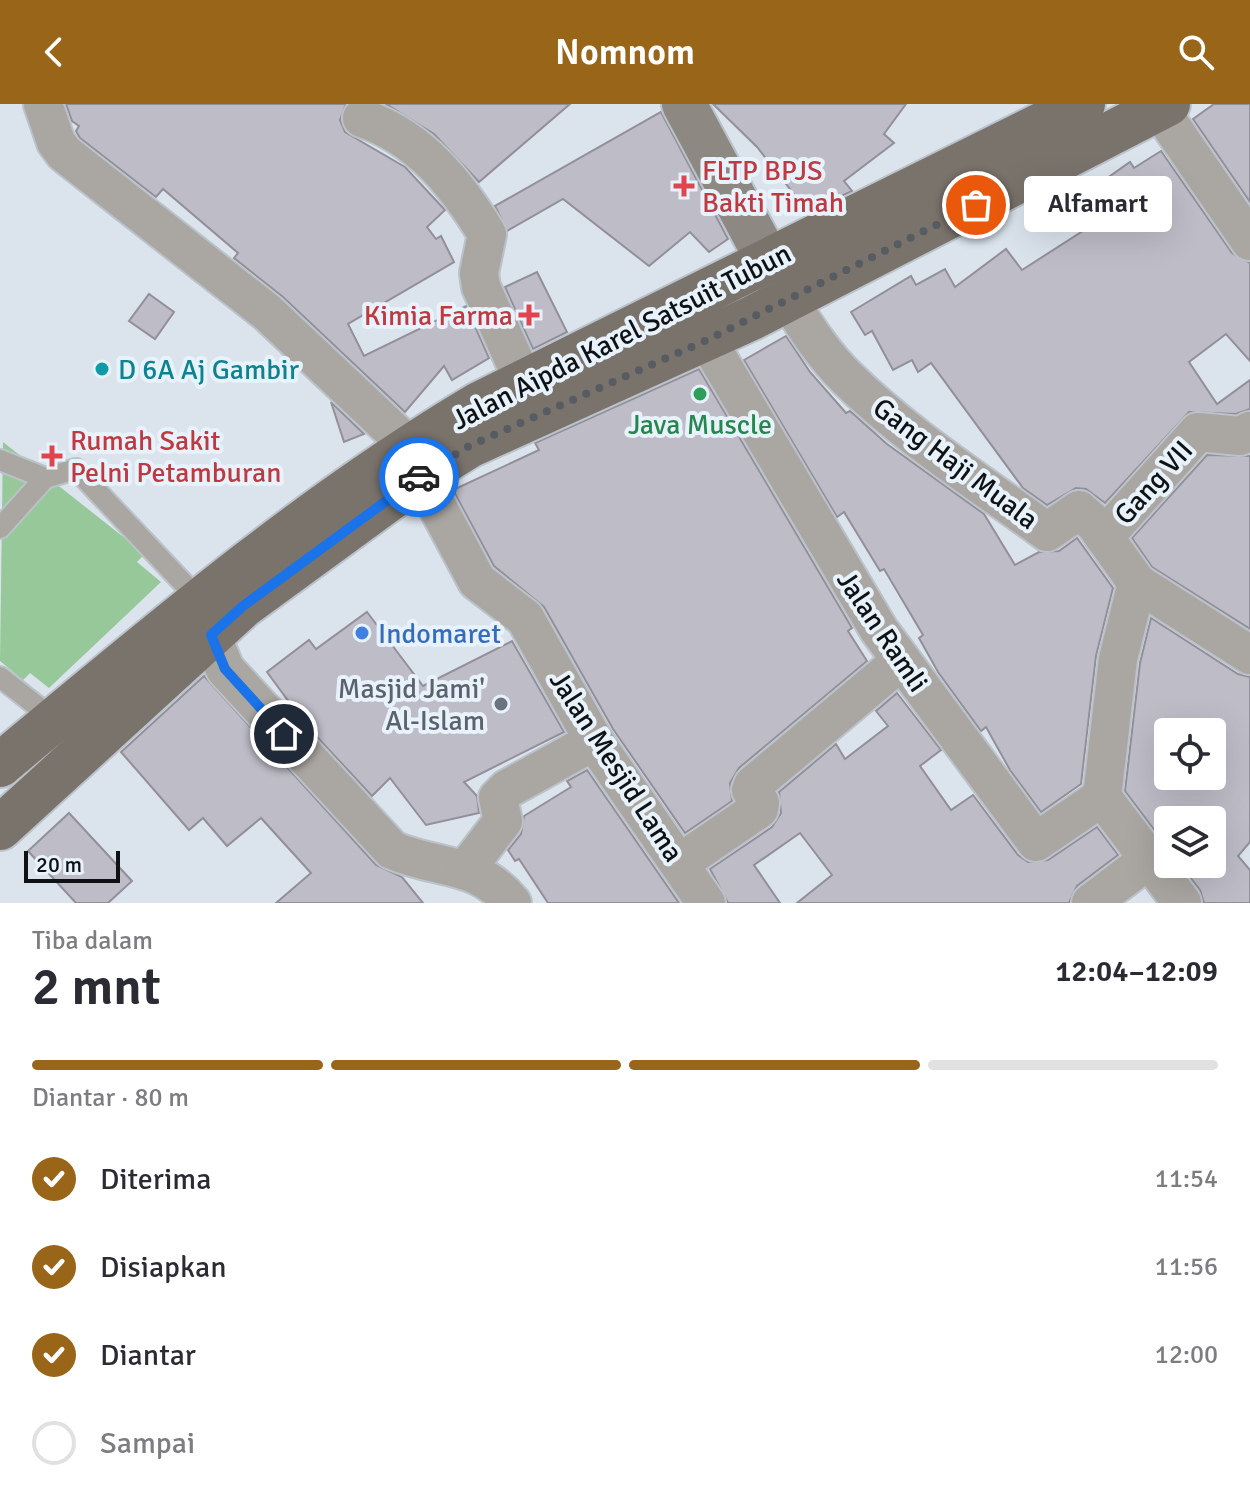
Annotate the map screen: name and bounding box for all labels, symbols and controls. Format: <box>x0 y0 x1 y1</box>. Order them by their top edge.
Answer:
icon: back <box>32 30 76 74</box>
text: Nomnom <box>555 30 695 75</box>
icon: search <box>1174 30 1218 74</box>
place label: FLTP BPJS Bakti Timah <box>702 154 844 220</box>
pin <box>942 171 1010 239</box>
marker: FLTP BPJS Bakti Timah <box>673 175 695 197</box>
callout: Alfamart <box>1024 177 1172 233</box>
icon: bag <box>954 183 998 227</box>
text: Alfamart <box>1048 188 1148 220</box>
street label: Jalan Aipda Karel Satsuit Tubun <box>446 236 797 437</box>
place label: Kimia Farma <box>364 299 513 333</box>
marker: Kimia Farma <box>520 306 538 324</box>
place label: D 6A Aj Gambir <box>118 353 300 387</box>
marker: D 6A Aj Gambir <box>93 360 111 378</box>
marker: Java Muscle <box>691 385 709 403</box>
street label: Gang Haji Muala <box>866 391 1045 537</box>
place label: Java Muscle <box>628 408 772 442</box>
place label: Rumah Sakit Pelni Petamburan <box>70 424 281 490</box>
street label: Gang VII <box>1107 434 1200 532</box>
courier <box>379 437 459 517</box>
marker: Rumah Sakit Pelni Petamburan <box>41 445 63 467</box>
icon: car <box>397 455 441 499</box>
street label: Jalan Ramli <box>829 565 935 699</box>
place label: Indomaret <box>378 617 501 651</box>
marker: Indomaret <box>353 624 371 642</box>
street label: Jalan Mesjid Lama <box>542 665 690 868</box>
place label: Masjid Jami' Al-Islam <box>338 672 485 738</box>
marker: Masjid Jami' Al-Islam <box>492 695 510 713</box>
pin <box>250 700 318 768</box>
icon: home <box>262 712 306 756</box>
map controls <box>1154 718 1226 878</box>
button: locate <box>1154 718 1226 790</box>
button: layers <box>1154 806 1226 878</box>
scale bar <box>24 847 120 883</box>
text: 20 m <box>36 851 82 878</box>
text: Tiba dalam <box>32 925 153 957</box>
text: 12:04–12:09 <box>1055 953 1218 990</box>
text: 2 mnt <box>32 955 161 1019</box>
text: Diantar · 80 m <box>32 1082 189 1114</box>
icon: check <box>32 1157 76 1201</box>
text: Diterima <box>100 1161 211 1198</box>
text: 11:54 <box>1155 1163 1218 1195</box>
icon: check <box>32 1245 76 1289</box>
text: Disiapkan <box>100 1249 227 1286</box>
text: 11:56 <box>1155 1251 1218 1283</box>
icon: check <box>32 1333 76 1377</box>
text: Diantar <box>100 1337 196 1374</box>
text: 12:00 <box>1155 1339 1218 1371</box>
text: Sampai <box>100 1425 195 1462</box>

